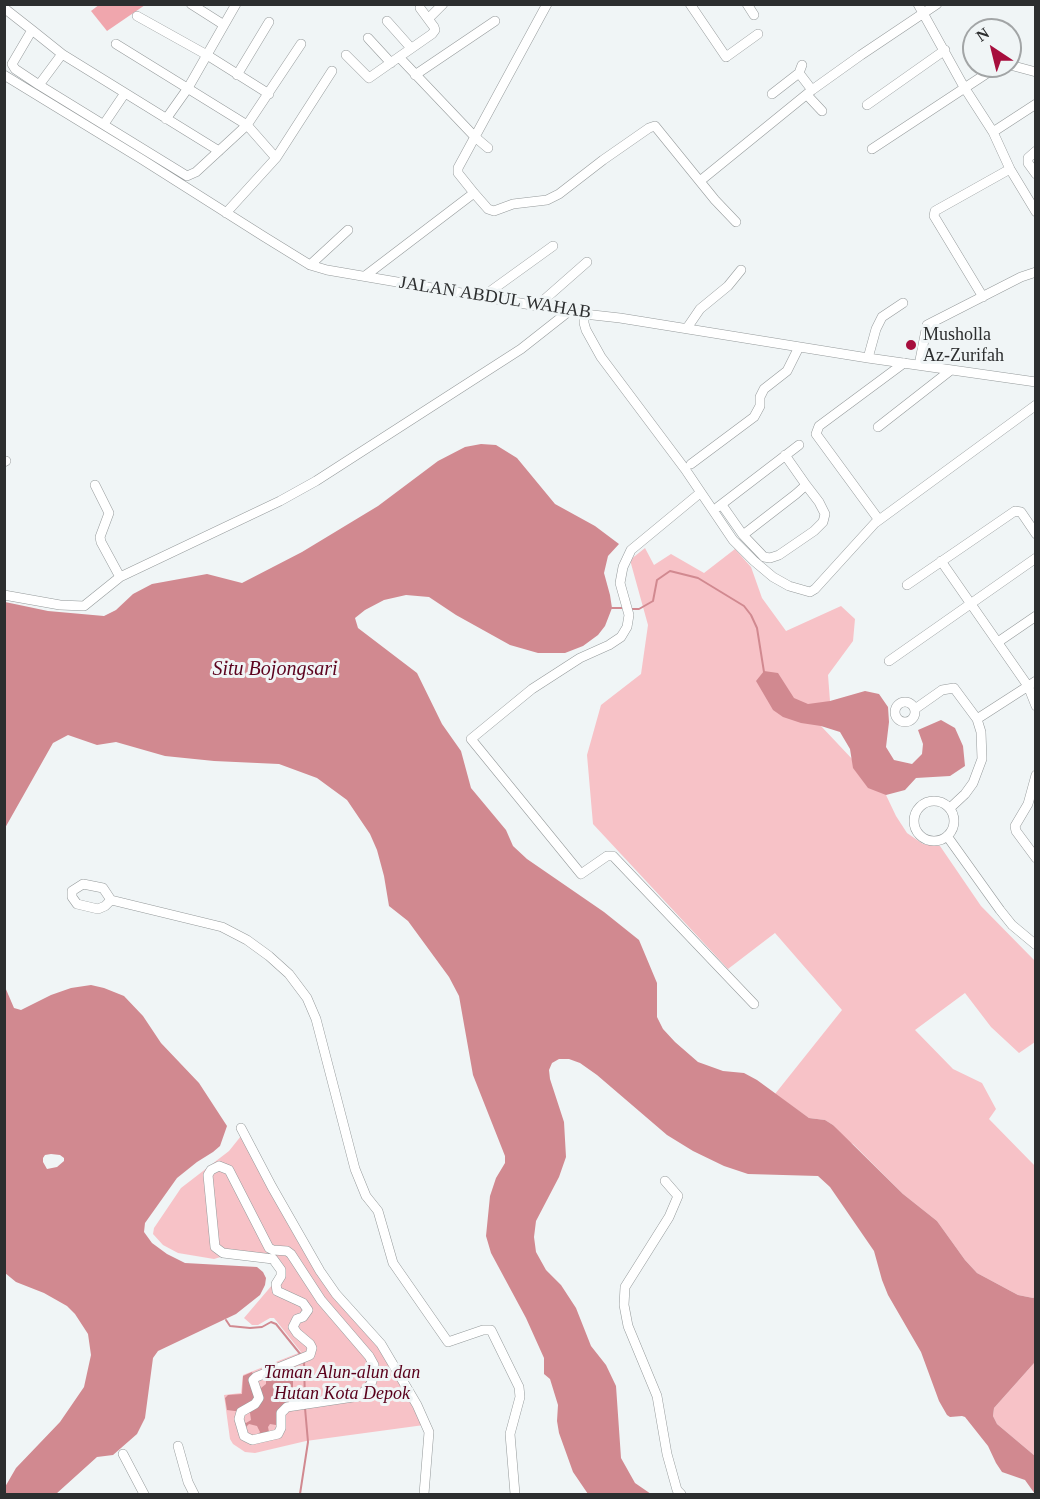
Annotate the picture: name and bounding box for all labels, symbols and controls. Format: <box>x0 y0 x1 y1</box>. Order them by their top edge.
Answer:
north arrow <box>962 18 1022 78</box>
text: N <box>973 24 992 45</box>
street label: JALAN ABDUL WAHAB <box>398 272 592 324</box>
place label: Musholla Az-Zurifah <box>923 324 1004 366</box>
marker: Musholla Az-Zurifah <box>904 338 918 352</box>
water label: Situ Bojongsari <box>212 658 338 682</box>
park label: Taman Alun-alun dan Hutan Kota Depok <box>264 1362 420 1404</box>

